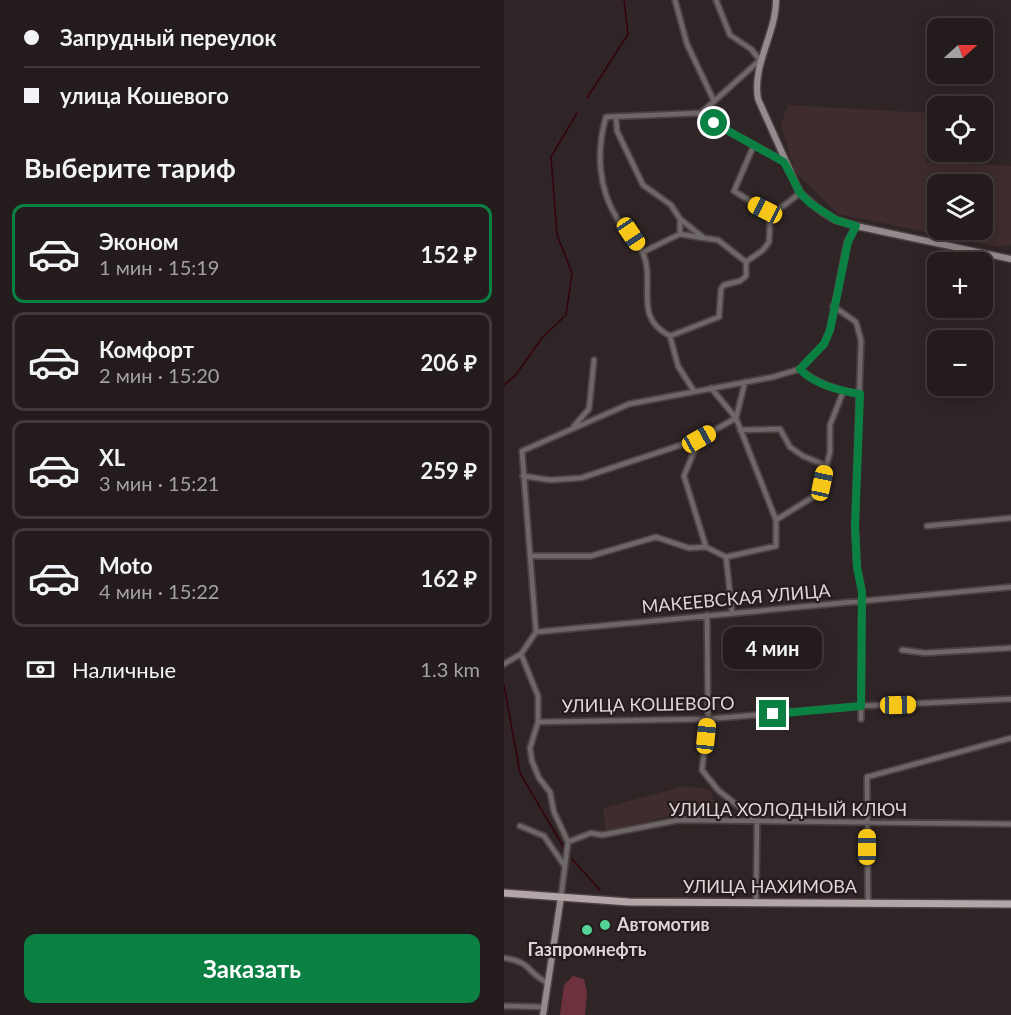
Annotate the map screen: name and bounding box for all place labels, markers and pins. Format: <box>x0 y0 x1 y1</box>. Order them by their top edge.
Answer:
place label: Автомотив <box>616 913 709 935</box>
marker: Автомотив <box>598 918 612 932</box>
marker: Газпромнефть <box>580 923 594 937</box>
place label: Газпромнефть <box>528 938 647 960</box>

